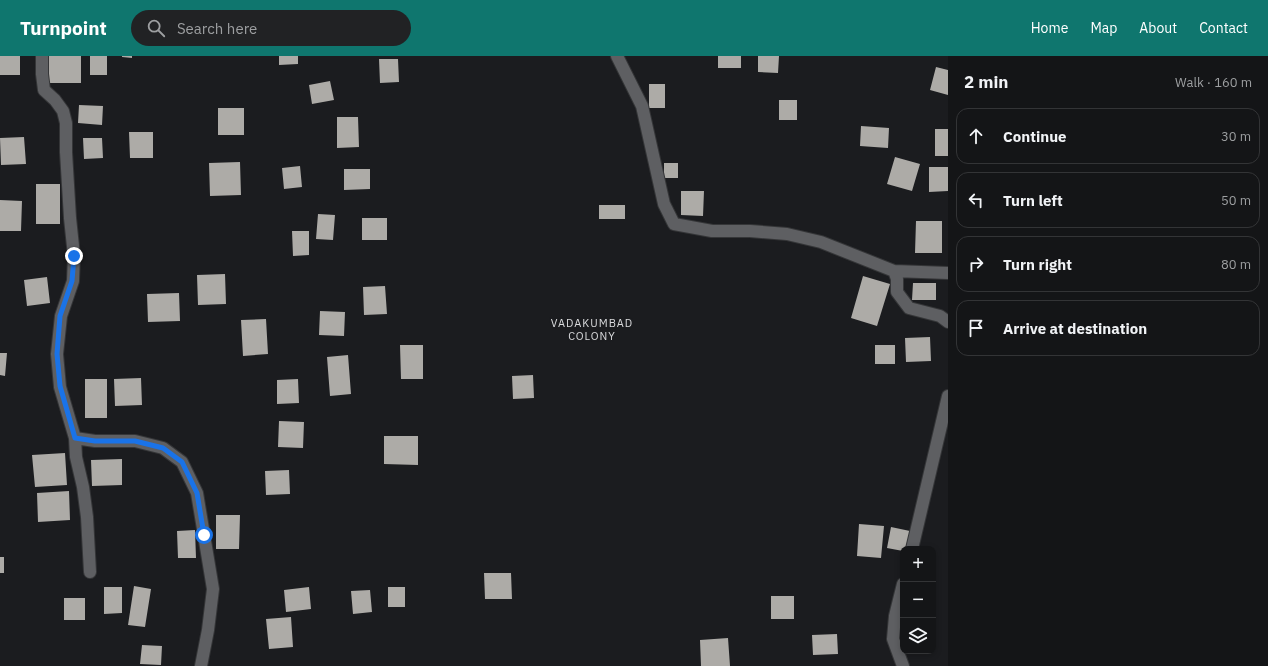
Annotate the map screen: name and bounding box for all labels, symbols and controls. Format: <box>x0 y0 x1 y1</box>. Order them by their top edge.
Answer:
search box <box>131 10 411 46</box>
text: Turnpoint <box>20 16 107 40</box>
icon: search <box>145 17 167 39</box>
text: Search here <box>177 19 257 38</box>
text: Home <box>1031 19 1068 37</box>
text: Map <box>1090 19 1117 37</box>
text: About <box>1139 19 1177 37</box>
text: Contact <box>1199 19 1248 37</box>
text: 2 min <box>964 71 1008 93</box>
text: Walk · 160 m <box>1175 74 1252 91</box>
icon: ahead <box>965 125 987 147</box>
text: Continue <box>1003 127 1067 146</box>
text: 30 m <box>1221 128 1251 145</box>
icon: left <box>965 189 987 211</box>
text: Turn left <box>1003 191 1063 210</box>
text: 50 m <box>1221 192 1251 209</box>
route end <box>65 247 83 265</box>
icon: right <box>965 253 987 275</box>
text: Turn right <box>1003 255 1072 274</box>
text: 80 m <box>1221 256 1251 273</box>
district label: VADAKUMBAD COLONY <box>551 316 633 343</box>
icon: arrive <box>965 317 987 339</box>
text: Arrive at destination <box>1003 319 1147 338</box>
route start <box>195 526 213 544</box>
map controls <box>900 546 936 654</box>
button: + <box>900 546 936 582</box>
button: − <box>900 582 936 618</box>
button: layers <box>900 618 936 654</box>

